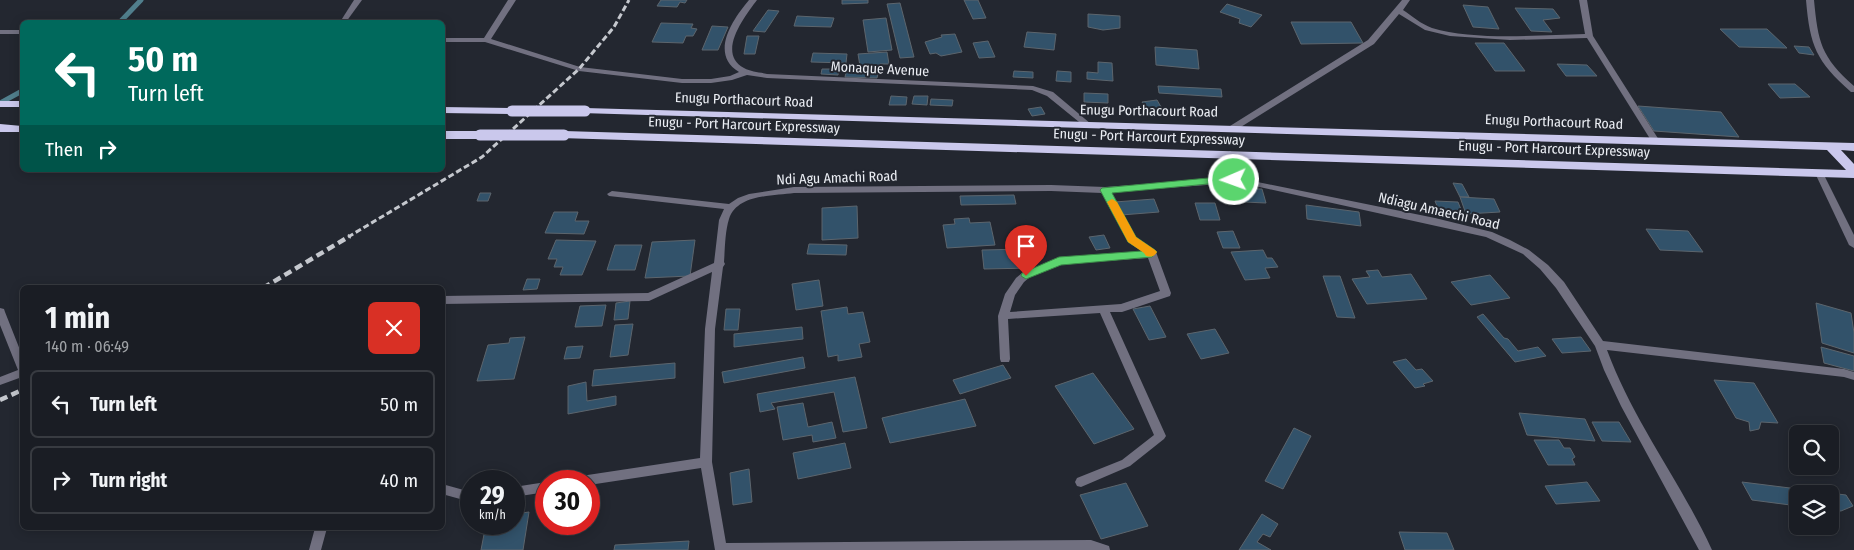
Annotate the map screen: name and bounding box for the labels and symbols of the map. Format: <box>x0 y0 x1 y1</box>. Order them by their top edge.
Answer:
street label: Monaque Avenue <box>830 58 930 80</box>
street label: Enugu Porthacourt Road <box>675 89 813 111</box>
street label: Enugu Porthacourt Road <box>1080 101 1218 121</box>
street label: Enugu Porthacourt Road <box>1485 111 1623 133</box>
street label: Enugu - Port Harcourt Expressway <box>648 113 841 137</box>
street label: Enugu - Port Harcourt Expressway <box>1053 125 1246 149</box>
street label: Enugu - Port Harcourt Expressway <box>1458 137 1651 161</box>
position arrow <box>1207 153 1259 205</box>
street label: Ndi Agu Amachi Road <box>776 167 898 189</box>
street label: Ndiagu Amaechi Road <box>1376 189 1502 233</box>
pin <box>1005 225 1047 276</box>
speed limit sign: 30 <box>535 470 600 535</box>

